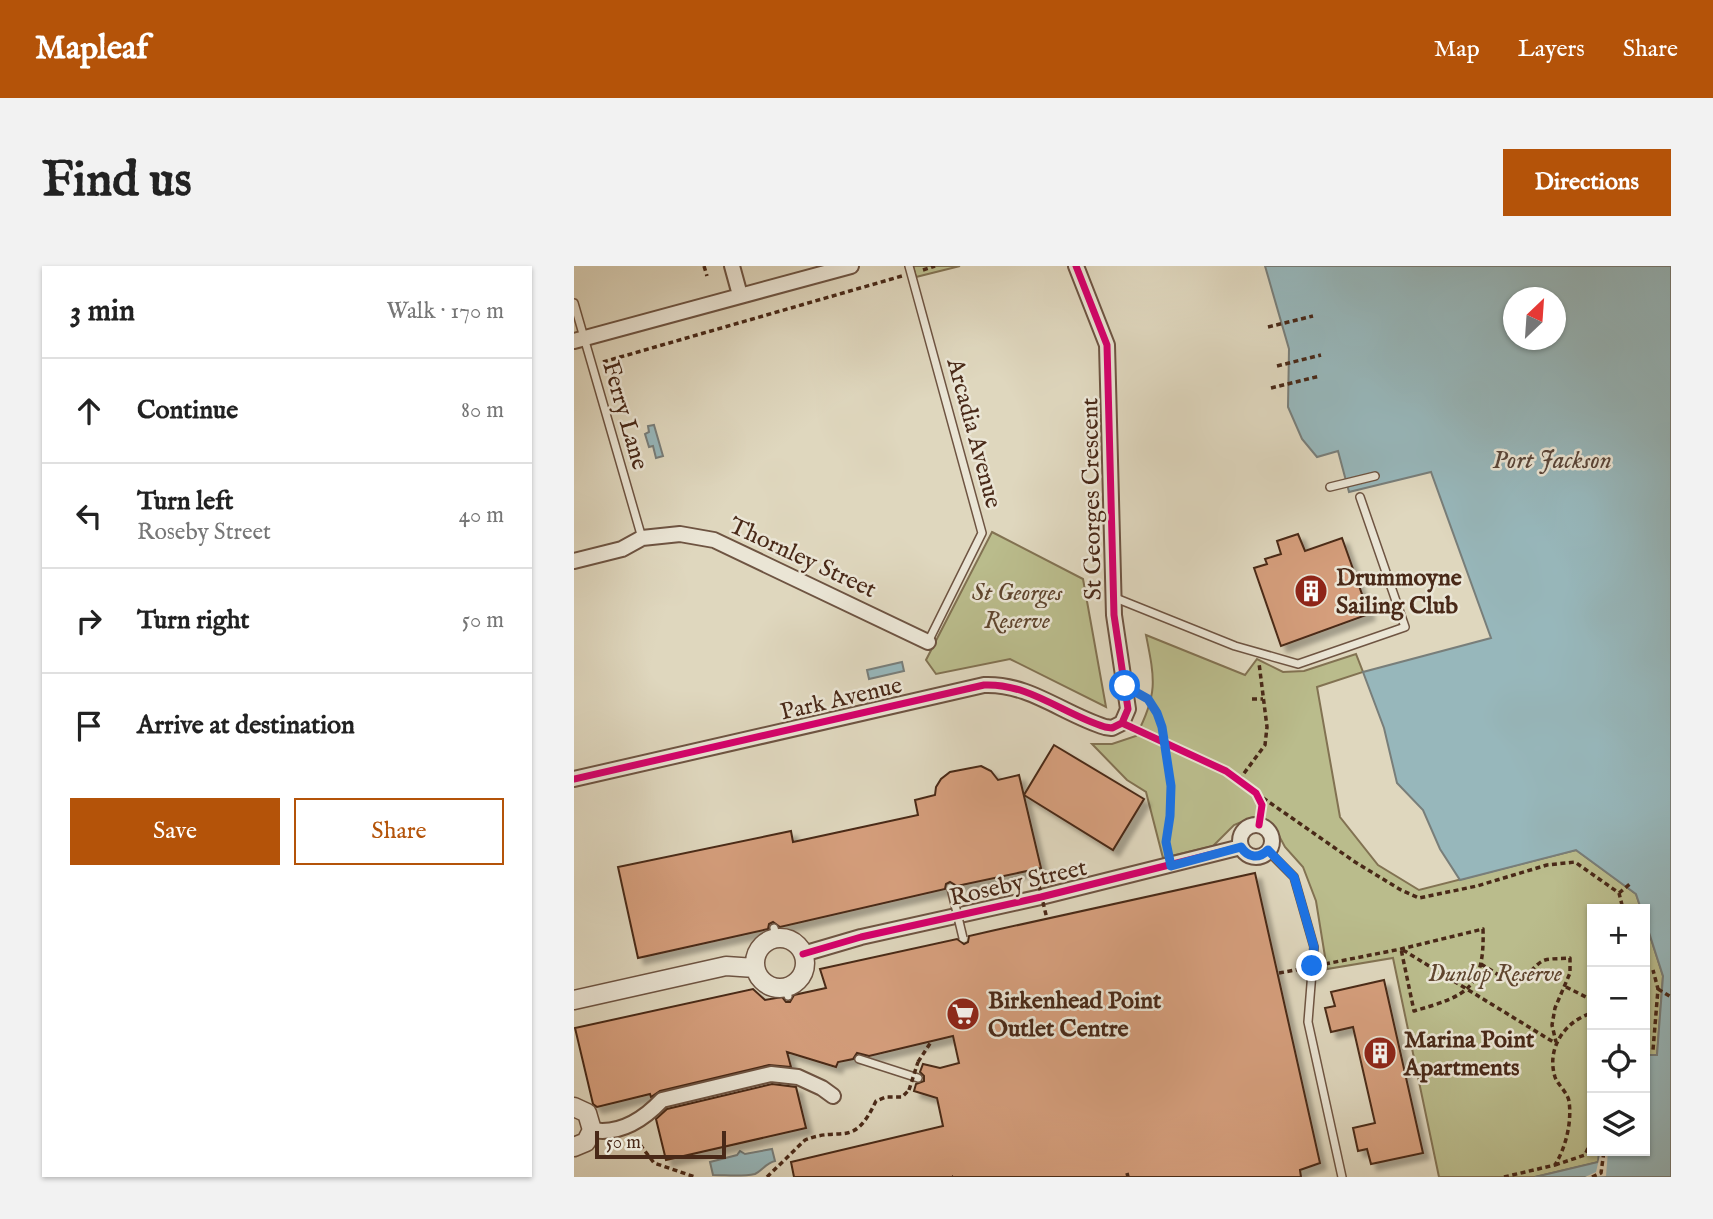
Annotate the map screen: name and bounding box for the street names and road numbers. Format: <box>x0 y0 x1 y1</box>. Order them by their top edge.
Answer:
street label: Arcadia Avenue <box>938 354 1008 512</box>
street label: Ferry Lane <box>594 357 655 474</box>
street label: St Georges Crescent <box>1075 397 1110 601</box>
street label: Thornley Street <box>724 511 881 606</box>
street label: Park Avenue <box>777 670 905 729</box>
street label: Roseby Street <box>947 853 1090 914</box>

